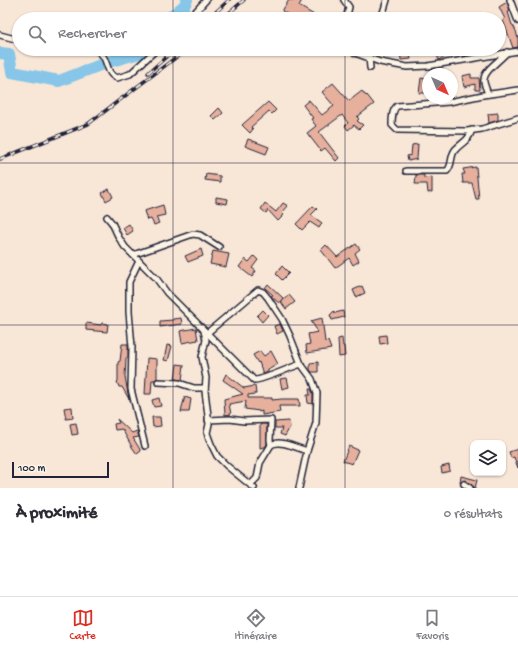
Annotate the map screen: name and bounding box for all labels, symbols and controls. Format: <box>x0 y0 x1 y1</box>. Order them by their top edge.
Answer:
search box <box>12 12 506 56</box>
icon: search <box>26 23 48 45</box>
text: Rechercher <box>58 25 126 43</box>
north arrow <box>422 68 458 104</box>
map controls <box>470 440 506 476</box>
button: layers <box>470 440 506 476</box>
scale bar <box>12 460 109 479</box>
text: 100 m <box>18 463 45 475</box>
text: À proximité <box>16 504 97 524</box>
text: 0 résultats <box>444 507 502 522</box>
tab: Carte <box>69 607 96 643</box>
tab: Itinéraire <box>235 607 277 643</box>
tab: Favoris <box>416 607 449 643</box>

